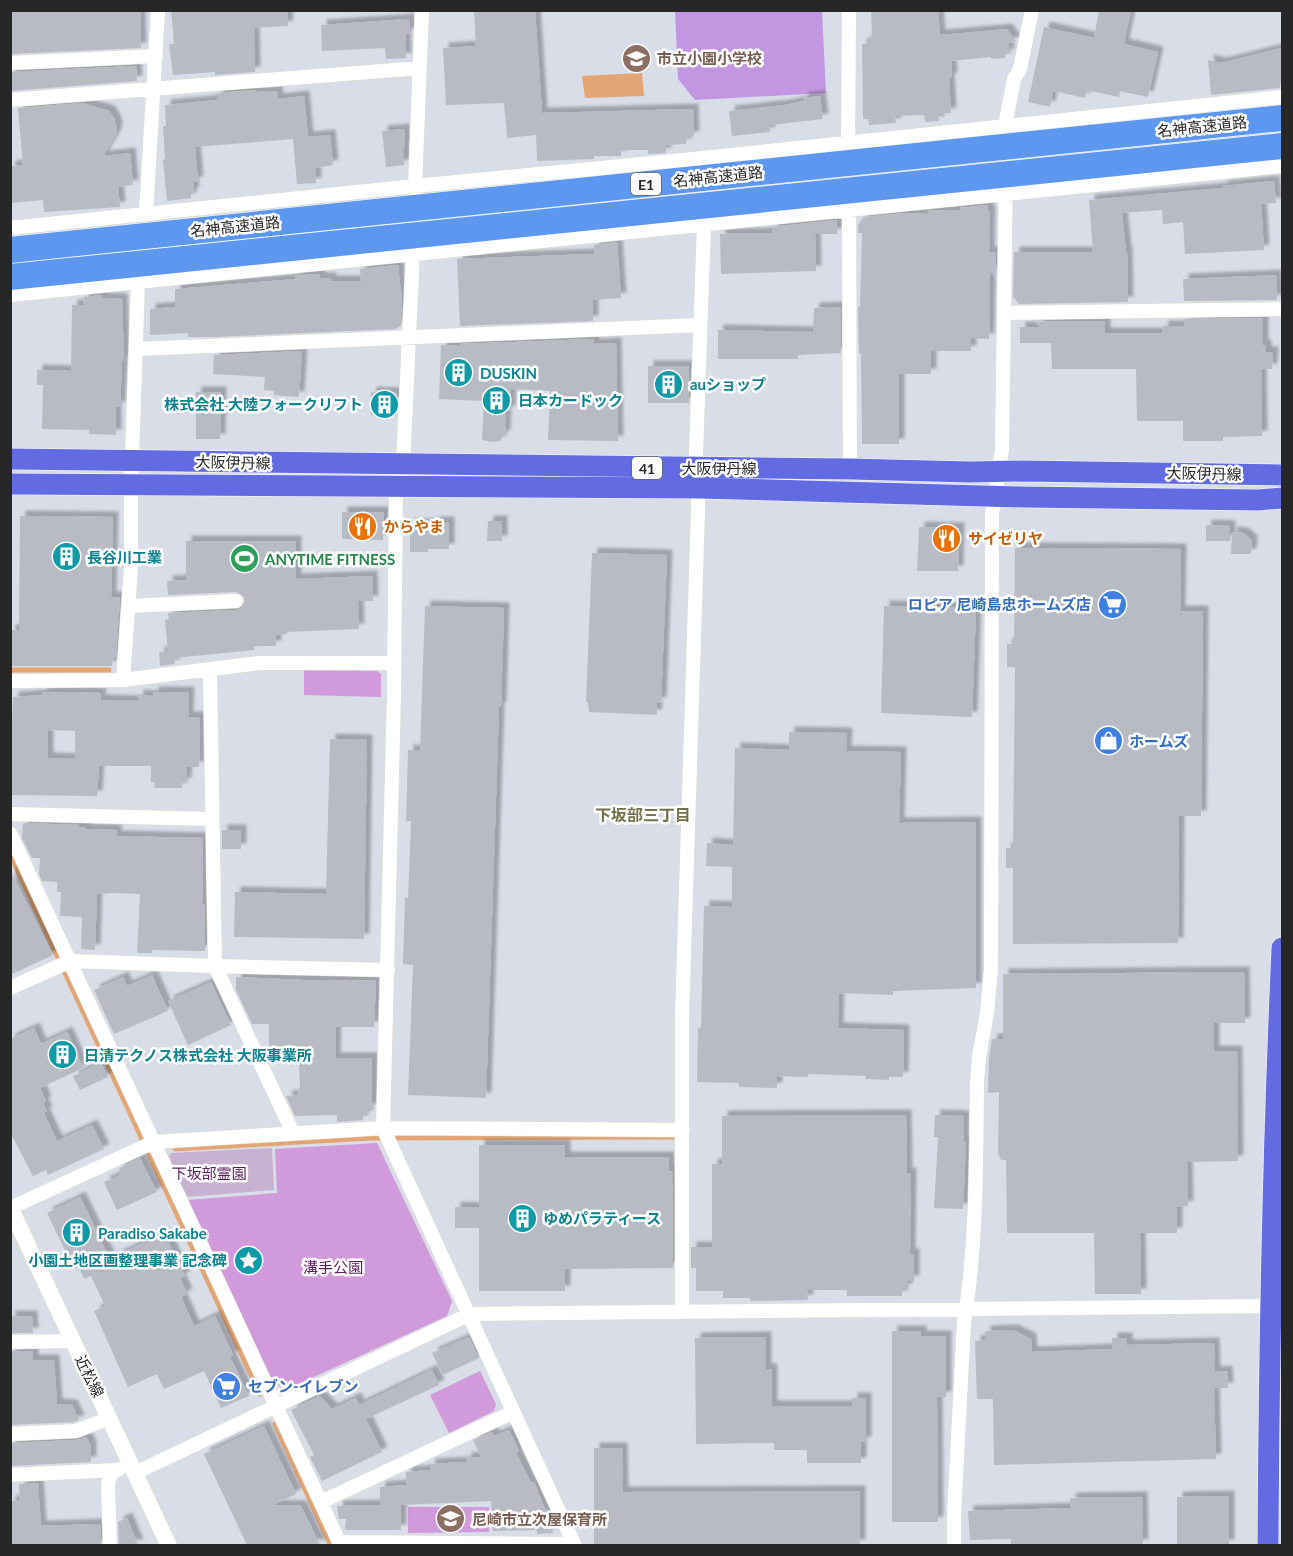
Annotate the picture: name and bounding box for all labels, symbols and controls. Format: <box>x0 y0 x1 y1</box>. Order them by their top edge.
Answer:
school or university icon: 市立小園小学校 <box>620 42 652 74</box>
place label: 市立小園小学校 <box>657 49 762 67</box>
street label: 名神高速道路 <box>1156 112 1248 140</box>
street label: 名神高速道路 <box>672 162 764 190</box>
road number: E1 <box>631 173 661 195</box>
street label: 名神高速道路 <box>189 212 281 240</box>
building icon: DUSKIN <box>443 357 475 389</box>
place label: DUSKIN <box>480 364 537 382</box>
building icon: auショップ <box>653 368 685 400</box>
place label: auショップ <box>690 375 766 393</box>
building icon: 日本カードック <box>481 384 513 416</box>
building icon: 株式会社 大陸フォークリフト <box>368 388 400 420</box>
place label: 日本カードック <box>518 391 623 409</box>
place label: 株式会社 大陸フォークリフト <box>164 395 363 413</box>
street label: 大阪伊丹線 <box>195 452 271 472</box>
road number: 41 <box>632 457 662 479</box>
street label: 大阪伊丹線 <box>681 459 757 477</box>
street label: 大阪伊丹線 <box>1166 463 1242 483</box>
restaurant icon: からやま <box>347 510 379 542</box>
place label: からやま <box>384 517 444 535</box>
restaurant icon: サイゼリヤ <box>931 522 963 554</box>
place label: サイゼリヤ <box>968 529 1043 547</box>
building icon: 長谷川工業 <box>50 541 82 573</box>
sports icon: ANYTIME FITNESS <box>228 543 260 575</box>
place label: 長谷川工業 <box>87 548 162 566</box>
place label: ANYTIME FITNESS <box>264 550 395 568</box>
supermarket icon: ロピア 尼崎島忠ホームズ店 <box>1096 588 1128 620</box>
place label: ロピア 尼崎島忠ホームズ店 <box>908 595 1091 613</box>
shop icon: ホームズ <box>1092 725 1124 757</box>
place label: ホームズ <box>1129 732 1189 750</box>
district label: 下坂部三丁目 <box>595 805 691 824</box>
building icon: 日清テクノス株式会社 大阪事業所 <box>47 1039 79 1071</box>
place label: 日清テクノス株式会社 大阪事業所 <box>84 1046 312 1064</box>
park label: 下坂部霊園 <box>171 1164 247 1182</box>
building icon: ゆめパラティース <box>506 1202 538 1234</box>
place label: ゆめパラティース <box>543 1209 661 1227</box>
building icon: Paradiso Sakabe <box>61 1217 93 1249</box>
place label: Paradiso Sakabe <box>98 1224 207 1242</box>
place icon: 小園土地区画整理事業 記念碑 <box>232 1244 264 1276</box>
place label: 小園土地区画整理事業 記念碑 <box>28 1251 227 1269</box>
park label: 溝手公園 <box>303 1258 363 1276</box>
street label: 近松線 <box>72 1352 108 1400</box>
supermarket icon: セブン-イレブン <box>211 1370 243 1402</box>
place label: セブン-イレブン <box>248 1377 359 1395</box>
school or university icon: 尼崎市立次屋保育所 <box>435 1503 467 1535</box>
place label: 尼崎市立次屋保育所 <box>472 1510 607 1528</box>

